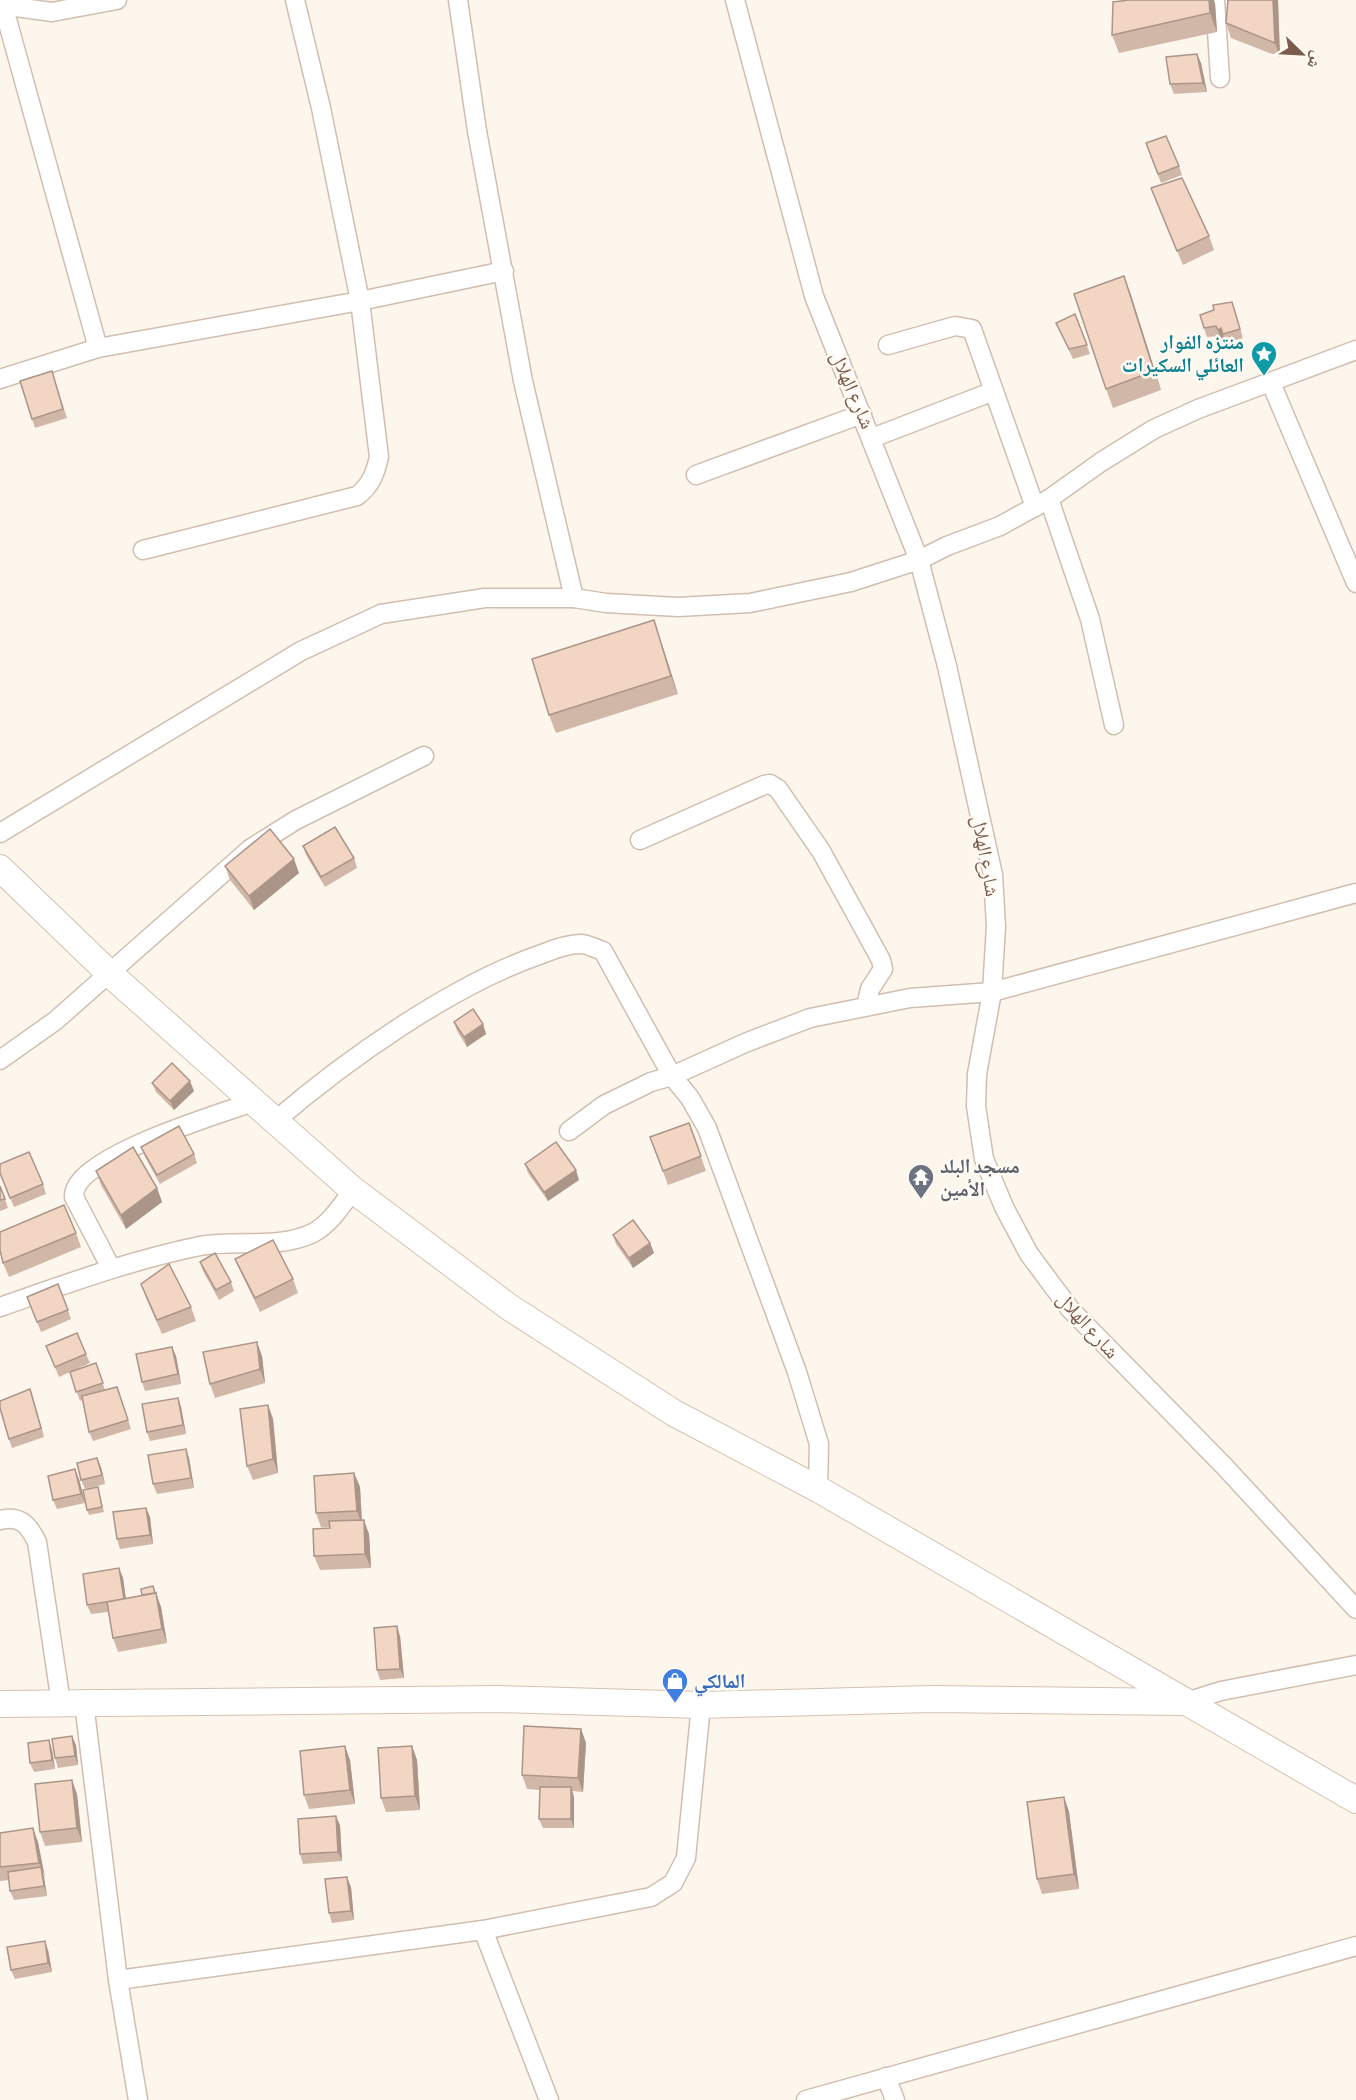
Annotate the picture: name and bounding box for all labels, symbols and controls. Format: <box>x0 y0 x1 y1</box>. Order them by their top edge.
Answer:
north arrow <box>1272 24 1332 84</box>
text: ش <box>1302 48 1326 71</box>
place label: منتزه الفوار العائلي السكيرات <box>1122 331 1244 381</box>
place icon: منتزه الفوار العائلي السكيرات <box>1249 339 1279 377</box>
street label: شارع الهلال <box>825 348 879 433</box>
street label: شارع الهلال <box>966 814 1004 899</box>
place label: مسجد البلد الأمين <box>940 1155 1020 1202</box>
temple icon: مسجد البلد الأمين <box>906 1162 936 1200</box>
street label: شارع الهلال <box>1051 1287 1124 1364</box>
shop icon: المالكي <box>660 1666 690 1704</box>
place label: المالكي <box>694 1670 746 1697</box>

